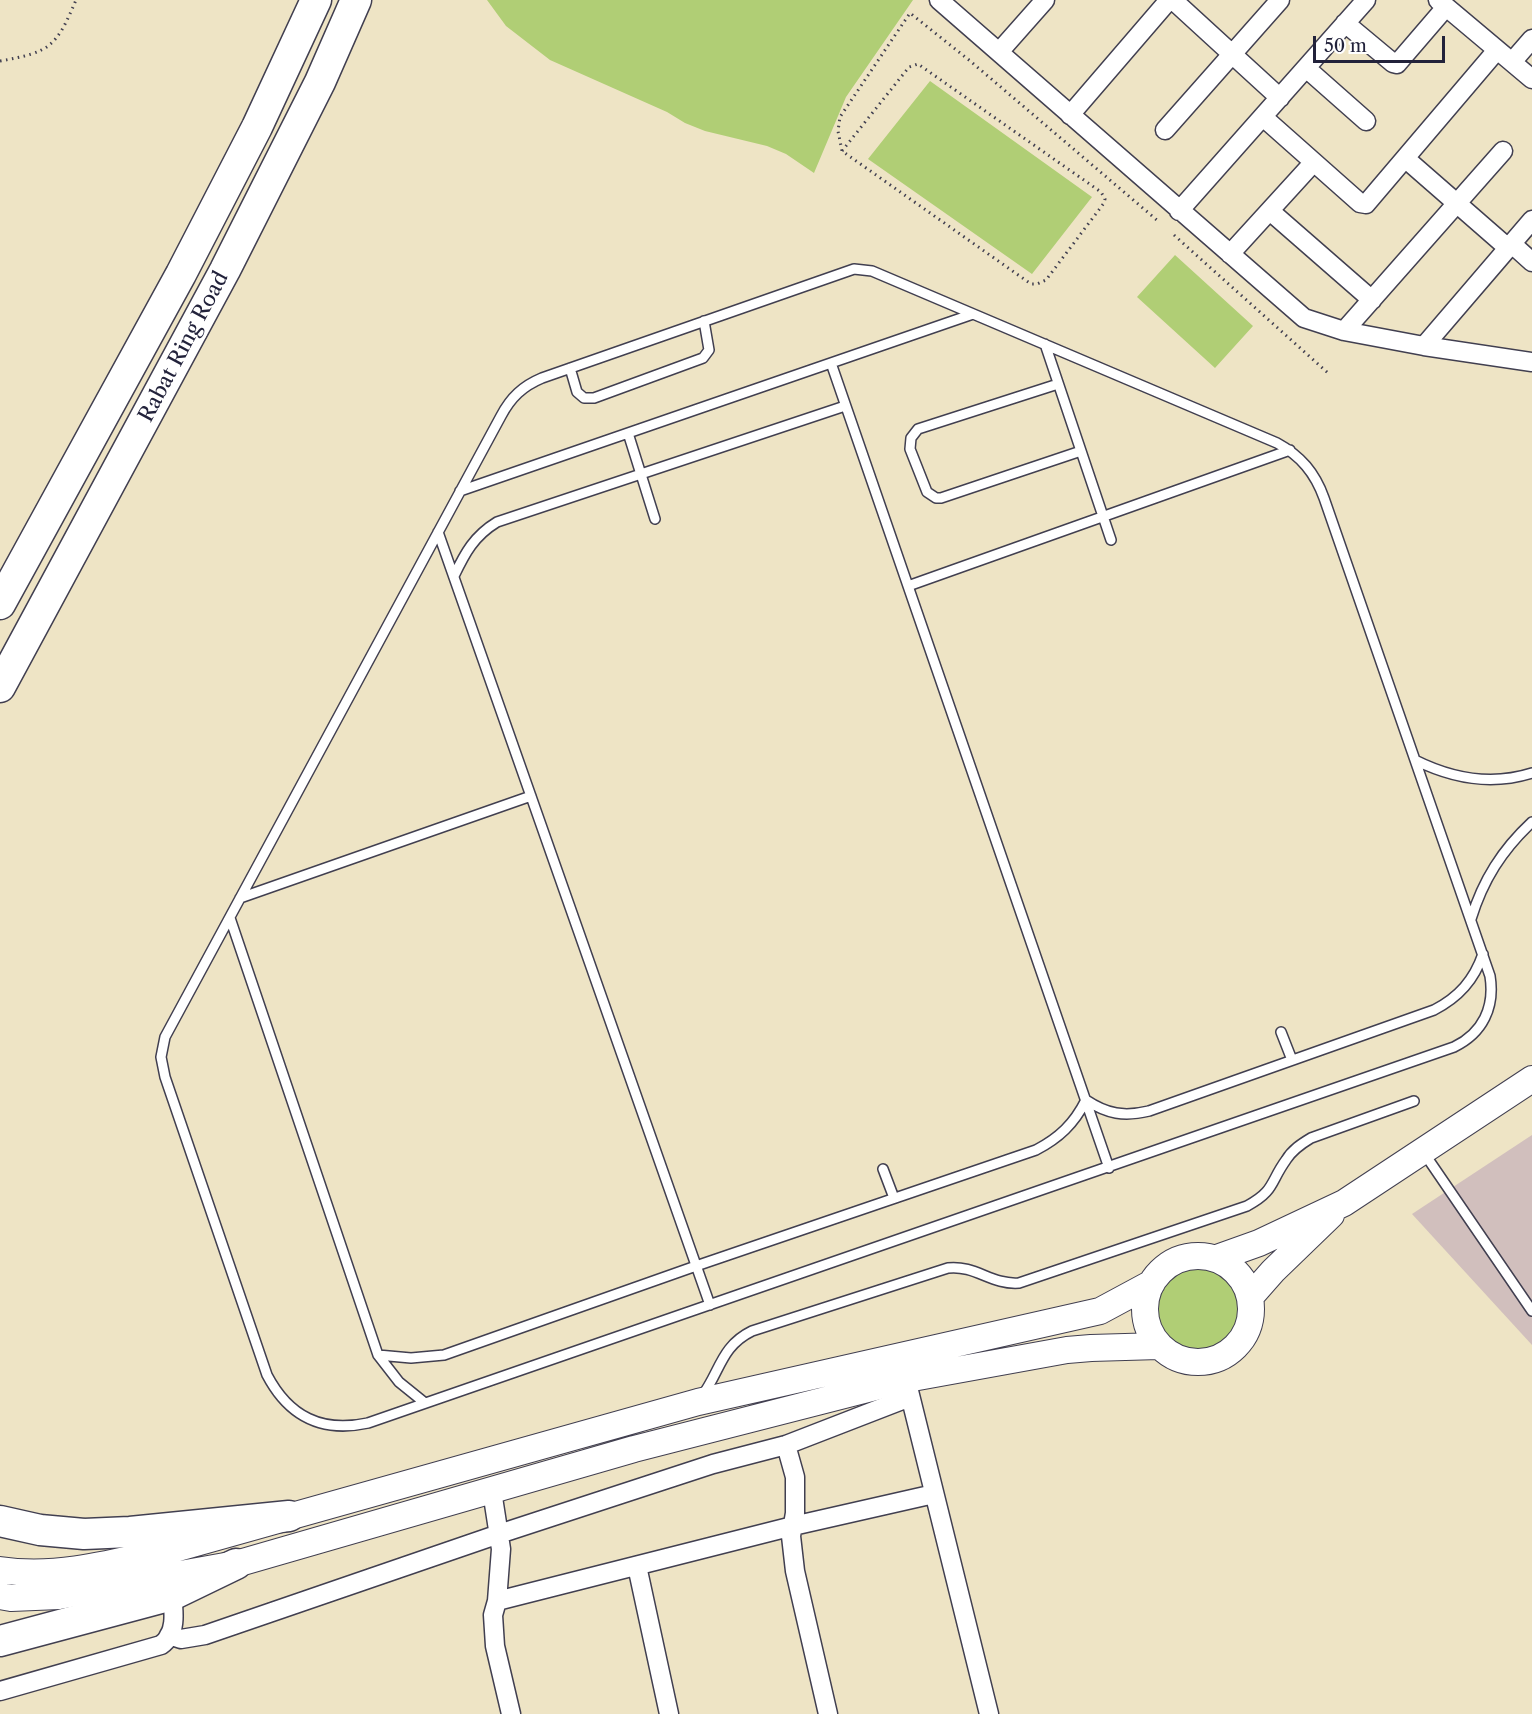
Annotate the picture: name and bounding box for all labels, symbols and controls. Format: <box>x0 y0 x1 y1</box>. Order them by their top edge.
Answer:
scale bar <box>1316 24 1448 62</box>
text: 50 m <box>1324 35 1367 57</box>
street label: Rabat Ring Road <box>134 267 234 427</box>

